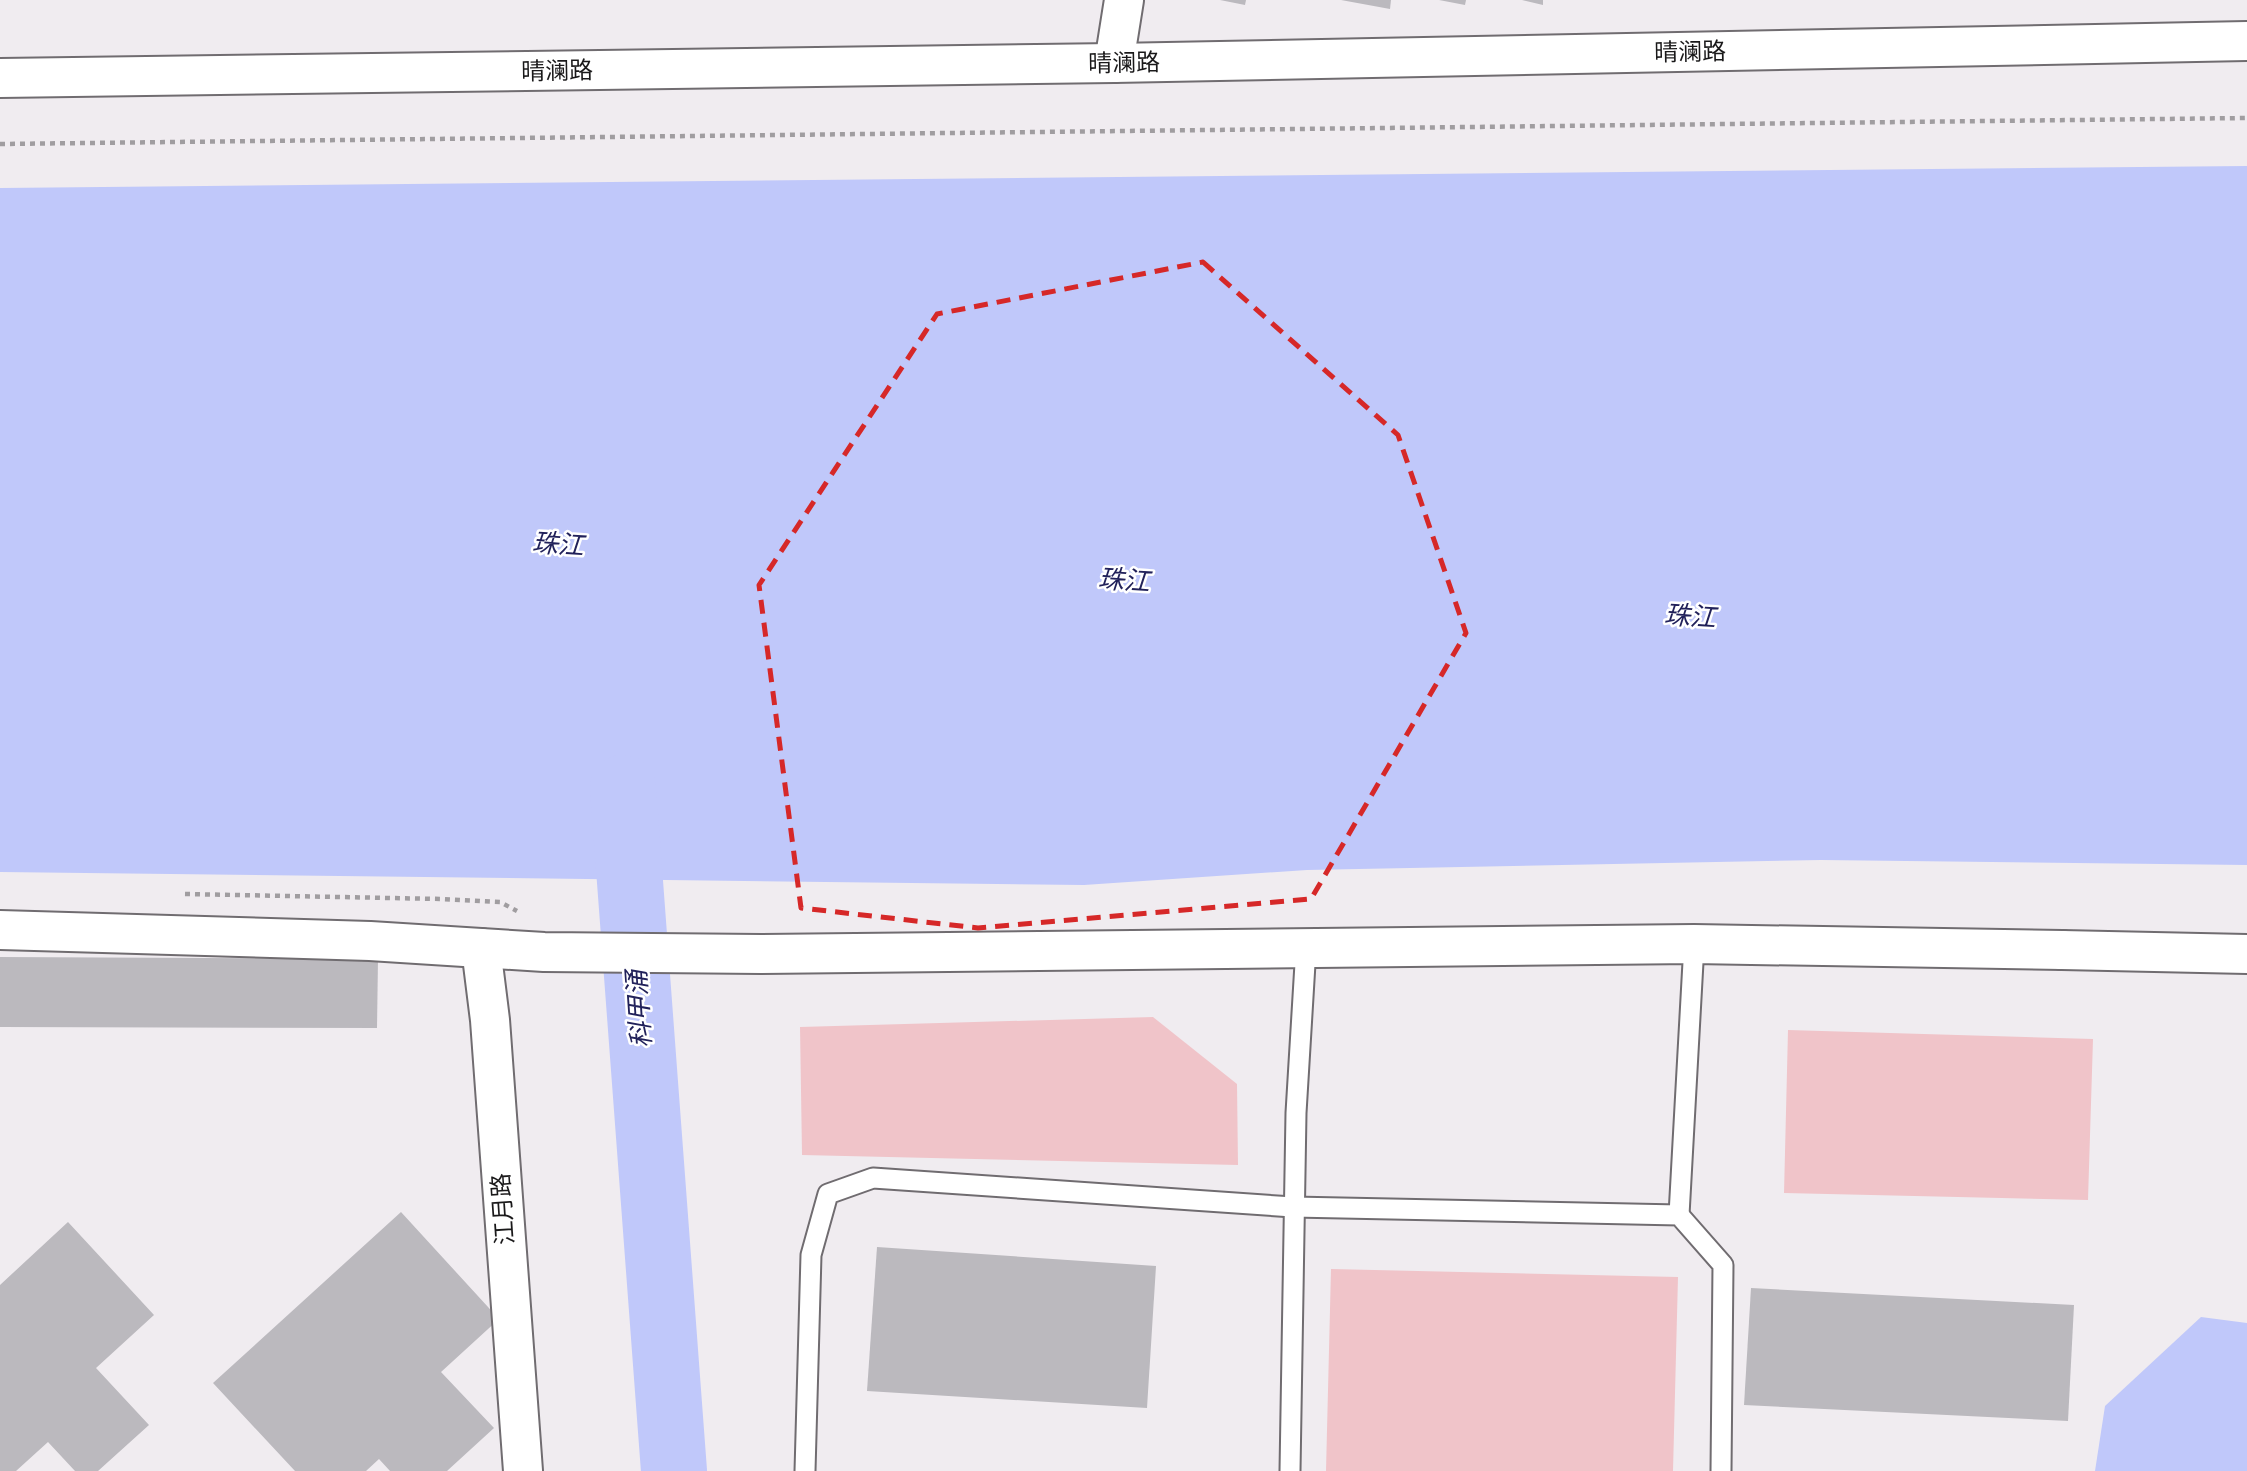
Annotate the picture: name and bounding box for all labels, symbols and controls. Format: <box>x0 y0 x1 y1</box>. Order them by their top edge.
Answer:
street label: 晴澜路 <box>1654 36 1726 67</box>
street label: 晴澜路 <box>1088 47 1160 78</box>
street label: 晴澜路 <box>521 55 593 86</box>
water label: 珠江 <box>531 526 588 562</box>
water label: 珠江 <box>1097 562 1154 598</box>
water label: 珠江 <box>1663 598 1720 634</box>
water label: 科甲涌 <box>620 966 658 1049</box>
street label: 江月路 <box>486 1172 519 1246</box>

